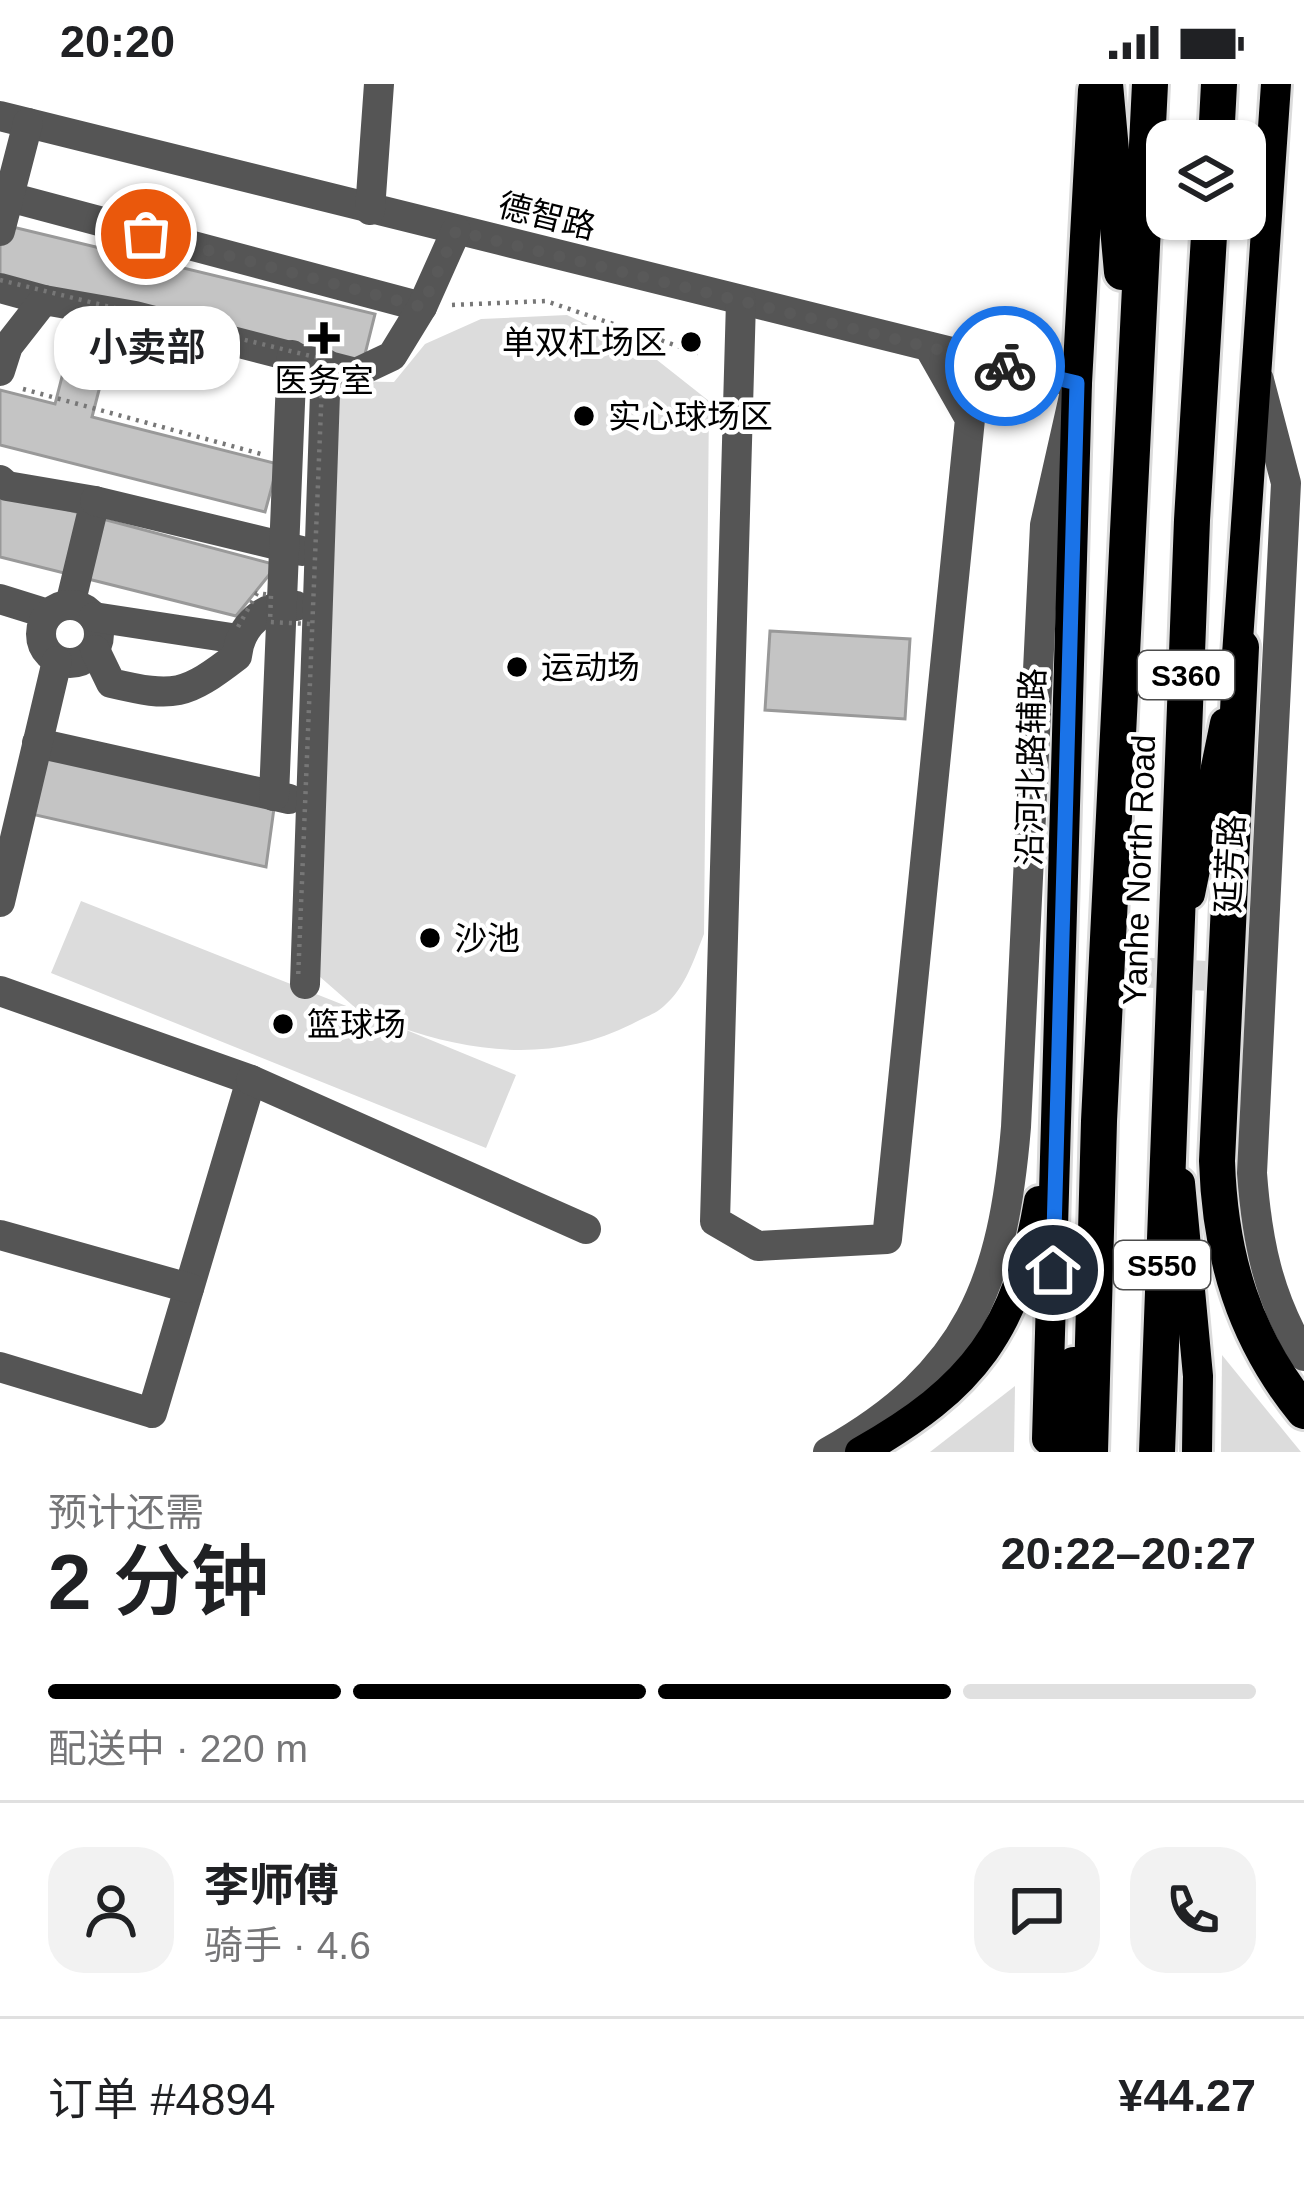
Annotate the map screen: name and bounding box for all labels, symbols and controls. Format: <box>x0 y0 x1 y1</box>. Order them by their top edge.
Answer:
text: 20:20 <box>60 16 175 67</box>
map controls <box>1146 120 1266 240</box>
button: layers <box>1146 120 1266 240</box>
pin <box>95 183 197 285</box>
street label: 德智路 <box>494 186 600 246</box>
icon: bag <box>113 201 179 267</box>
callout: 小卖部 <box>53 306 239 390</box>
courier <box>945 306 1065 426</box>
marker: 医务室 <box>308 322 340 354</box>
place label: 单双杠场区 <box>502 324 667 361</box>
text: 小卖部 <box>88 326 206 369</box>
marker: 单双杠场区 <box>678 329 704 355</box>
icon: bike <box>972 333 1038 399</box>
place label: 医务室 <box>275 362 374 399</box>
place label: 实心球场区 <box>608 398 773 435</box>
marker: 实心球场区 <box>571 403 597 429</box>
place label: 运动场 <box>541 649 640 686</box>
road number: S360 <box>1138 651 1234 699</box>
marker: 运动场 <box>504 654 530 680</box>
street label: 沿河北路辅路 <box>1011 668 1051 866</box>
street label: Yanhe North Road <box>1116 734 1162 1006</box>
street label: 延芳路 <box>1209 814 1251 914</box>
place label: 沙池 <box>454 920 520 957</box>
marker: 沙池 <box>417 925 443 951</box>
place label: 篮球场 <box>307 1006 406 1043</box>
marker: 篮球场 <box>270 1011 296 1037</box>
pin <box>1002 1219 1104 1321</box>
icon: home <box>1020 1237 1086 1303</box>
road number: S550 <box>1114 1241 1210 1289</box>
text: 预计还需 <box>48 1491 204 1534</box>
text: 20:22–20:27 <box>1001 1528 1256 1579</box>
text: 2 分钟 <box>48 1538 269 1626</box>
text: 配送中 · 220 m <box>48 1727 308 1770</box>
button: person <box>48 1847 174 1973</box>
button: chat <box>974 1847 1100 1973</box>
button: phone <box>1130 1847 1256 1973</box>
text: 李师傅 <box>204 1860 339 1911</box>
text: 骑手 · 4.6 <box>204 1924 371 1967</box>
text: ¥44.27 <box>1118 2070 1256 2121</box>
text: 订单 #4894 <box>48 2074 276 2125</box>

